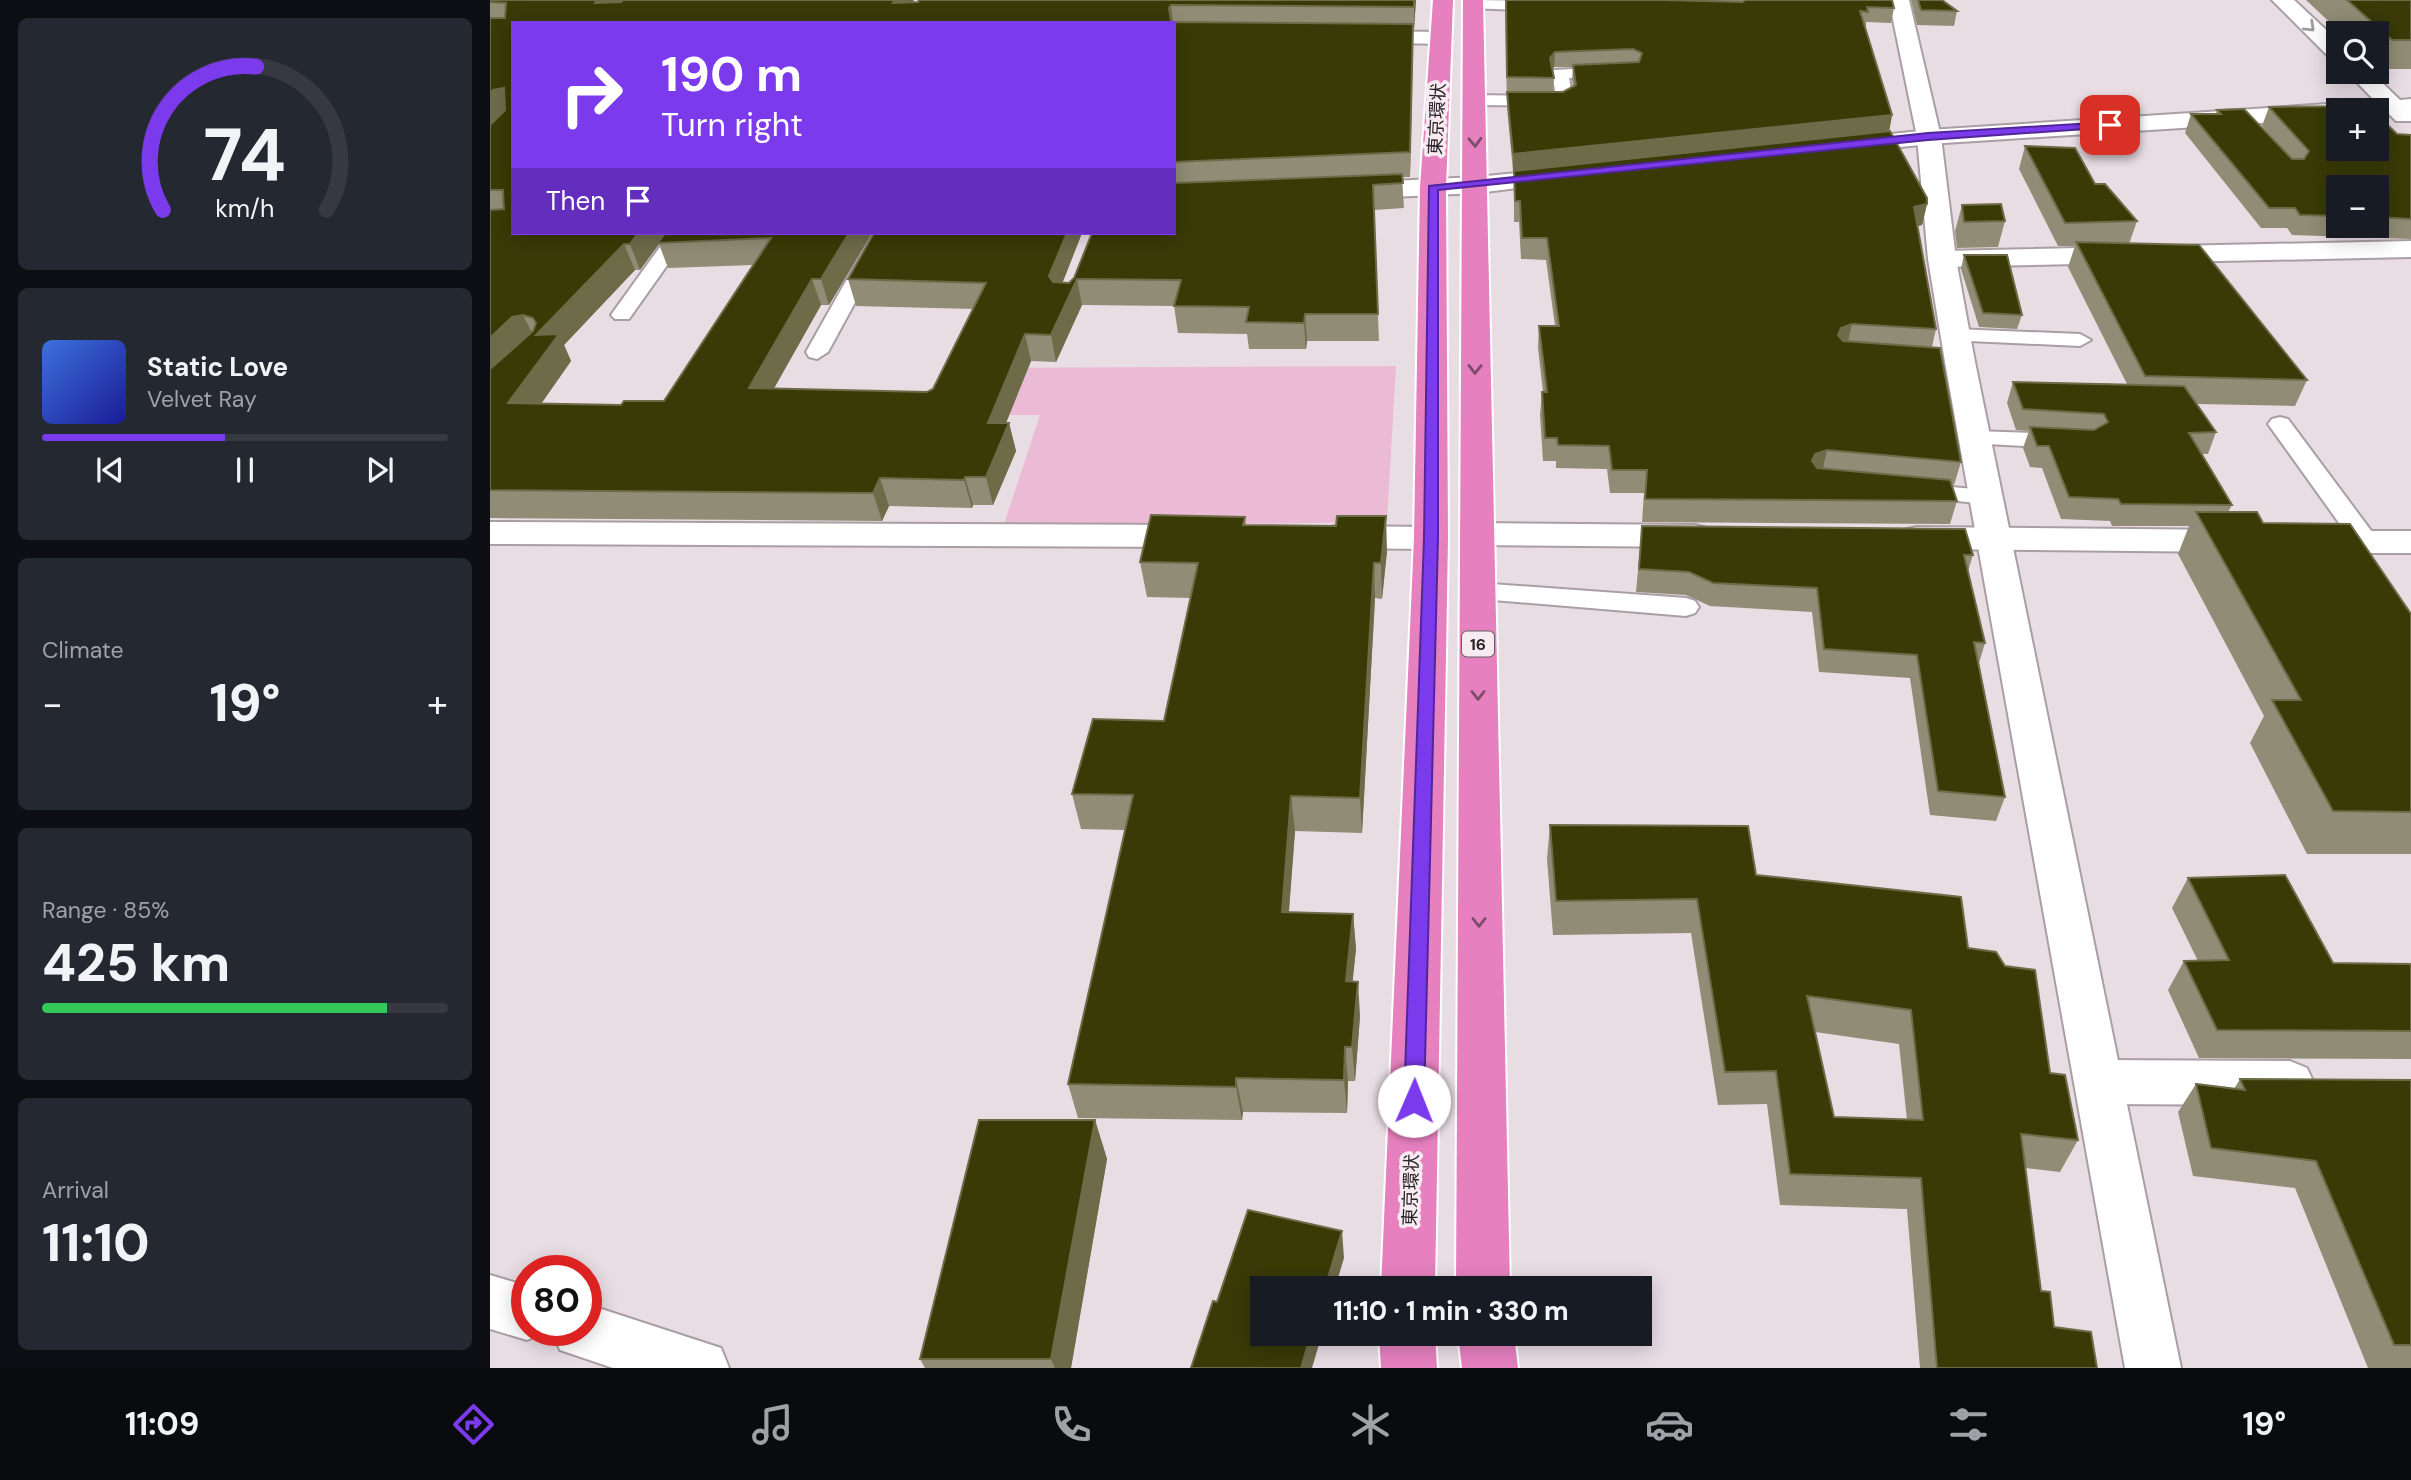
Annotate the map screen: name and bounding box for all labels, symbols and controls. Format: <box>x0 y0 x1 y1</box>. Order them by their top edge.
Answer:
one-way arrow <box>2302 18 2315 31</box>
map controls <box>2326 21 2389 238</box>
button: search <box>2326 21 2389 84</box>
text: 190 m <box>661 42 802 106</box>
icon: right <box>546 49 637 140</box>
street label: 東京環状 <box>1423 82 1451 156</box>
pin <box>2080 95 2140 155</box>
button: + <box>2326 98 2389 161</box>
text: Turn right <box>661 104 803 146</box>
icon: arrive <box>2091 106 2129 144</box>
text: 74 <box>204 108 286 203</box>
one-way arrow <box>1468 136 1483 147</box>
button: − <box>2326 175 2389 238</box>
icon: arrive <box>619 182 657 220</box>
text: Then <box>546 184 605 218</box>
text: km/h <box>215 192 275 225</box>
text: Static Love <box>147 350 288 384</box>
one-way arrow <box>1467 364 1483 375</box>
text: Velvet Ray <box>147 384 257 414</box>
icon: previous <box>91 451 129 489</box>
icon: pause <box>226 451 264 489</box>
icon: next <box>361 451 399 489</box>
road number: 16 <box>1462 632 1494 656</box>
text: Climate <box>42 635 124 665</box>
text: 19° <box>209 669 281 737</box>
text: − <box>42 679 63 729</box>
text: + <box>427 679 448 729</box>
one-way arrow <box>1470 690 1486 700</box>
text: Range · 85% <box>42 895 169 925</box>
one-way arrow <box>1471 917 1487 928</box>
text: 425 km <box>42 929 230 997</box>
position arrow <box>1377 1064 1451 1138</box>
street label: 東京環状 <box>1398 1154 1424 1226</box>
text: Arrival <box>42 1175 109 1205</box>
text: 11:10 <box>42 1209 150 1277</box>
speed limit sign: 80 <box>511 1255 602 1346</box>
text: 11:10 · 1 min · 330 m <box>1333 1294 1569 1328</box>
icon: directions <box>449 1400 498 1449</box>
icon: music <box>748 1400 797 1449</box>
icon: phone <box>1047 1400 1096 1449</box>
icon: climate <box>1346 1400 1395 1449</box>
icon: car <box>1645 1400 1694 1449</box>
icon: filters <box>1944 1400 1993 1449</box>
text: 11:09 <box>125 1403 199 1445</box>
text: 19° <box>2242 1403 2286 1445</box>

